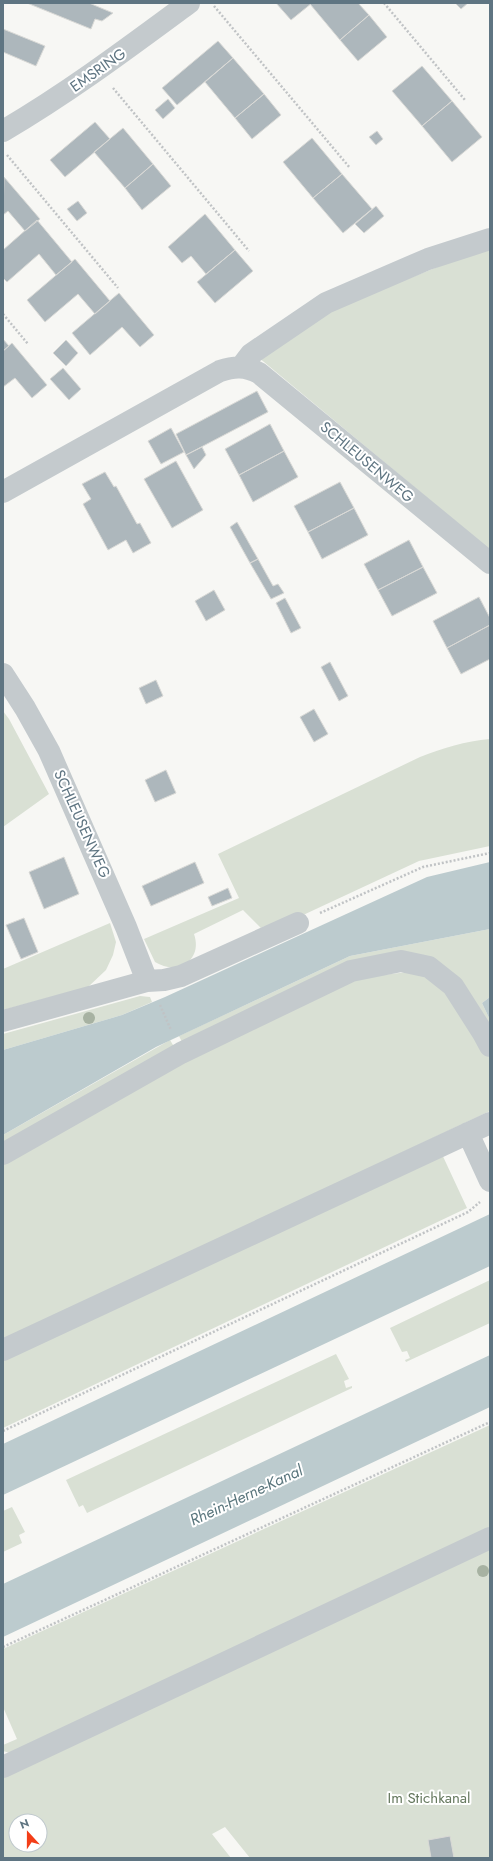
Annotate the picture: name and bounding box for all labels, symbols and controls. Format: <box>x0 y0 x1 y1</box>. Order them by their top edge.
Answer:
street label: EMSRING <box>65 43 131 97</box>
street label: SCHLEUSENWEG <box>315 416 419 508</box>
street label: SCHLEUSENWEG <box>48 766 116 882</box>
water label: Rhein-Herne-Kanal <box>186 1458 308 1531</box>
park label: Im Stichkanal <box>388 1787 471 1809</box>
north arrow <box>8 1813 48 1853</box>
text: N <box>17 1815 31 1833</box>

